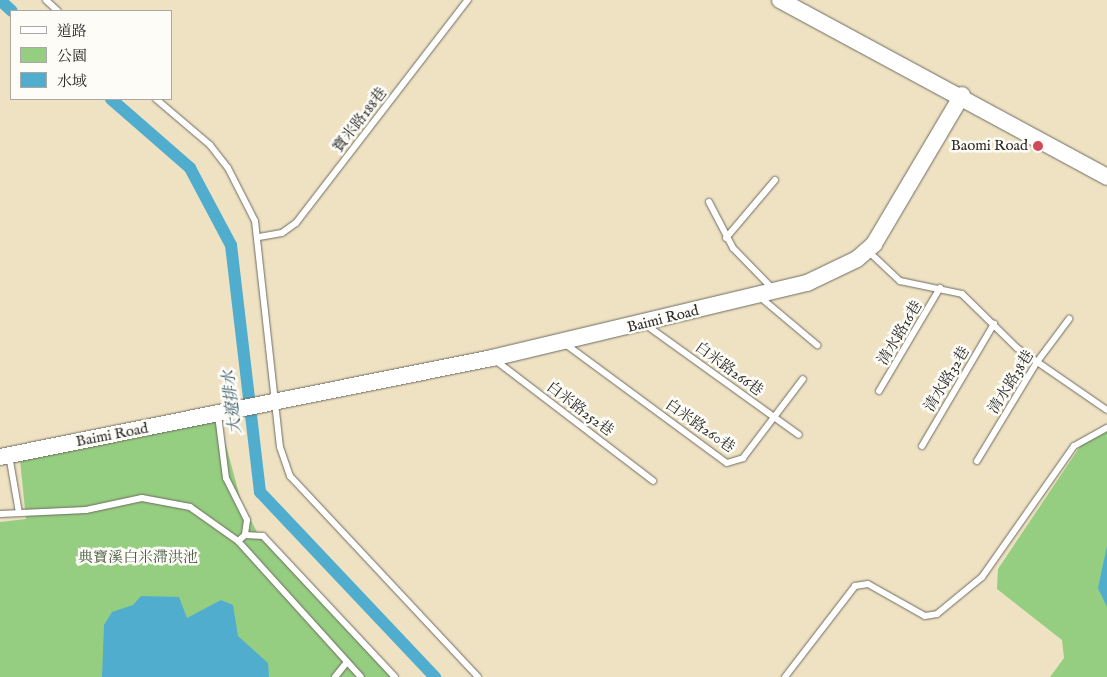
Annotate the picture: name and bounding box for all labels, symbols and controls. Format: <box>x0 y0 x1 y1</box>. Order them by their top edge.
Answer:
legend <box>10 10 172 100</box>
text: 道路 <box>57 22 87 41</box>
text: 公園 <box>57 47 87 66</box>
text: 水域 <box>57 72 87 91</box>
street label: 寶米路188巷 <box>329 84 391 156</box>
place label: Baomi Road <box>951 137 1028 155</box>
marker: Baomi Road <box>1032 140 1044 152</box>
street label: 清水路16巷 <box>874 298 926 368</box>
street label: Baimi Road <box>625 301 701 337</box>
street label: 白米路266巷 <box>691 338 767 400</box>
street label: 清水路32巷 <box>921 343 973 415</box>
street label: 清水路38巷 <box>984 347 1038 417</box>
water label: 大遼排水 <box>220 369 246 435</box>
street label: 白米路252巷 <box>543 378 617 440</box>
street label: 白米路260巷 <box>662 395 738 457</box>
street label: Baimi Road <box>74 419 150 451</box>
park label: 典寶溪白米滯洪池 <box>78 549 198 567</box>

